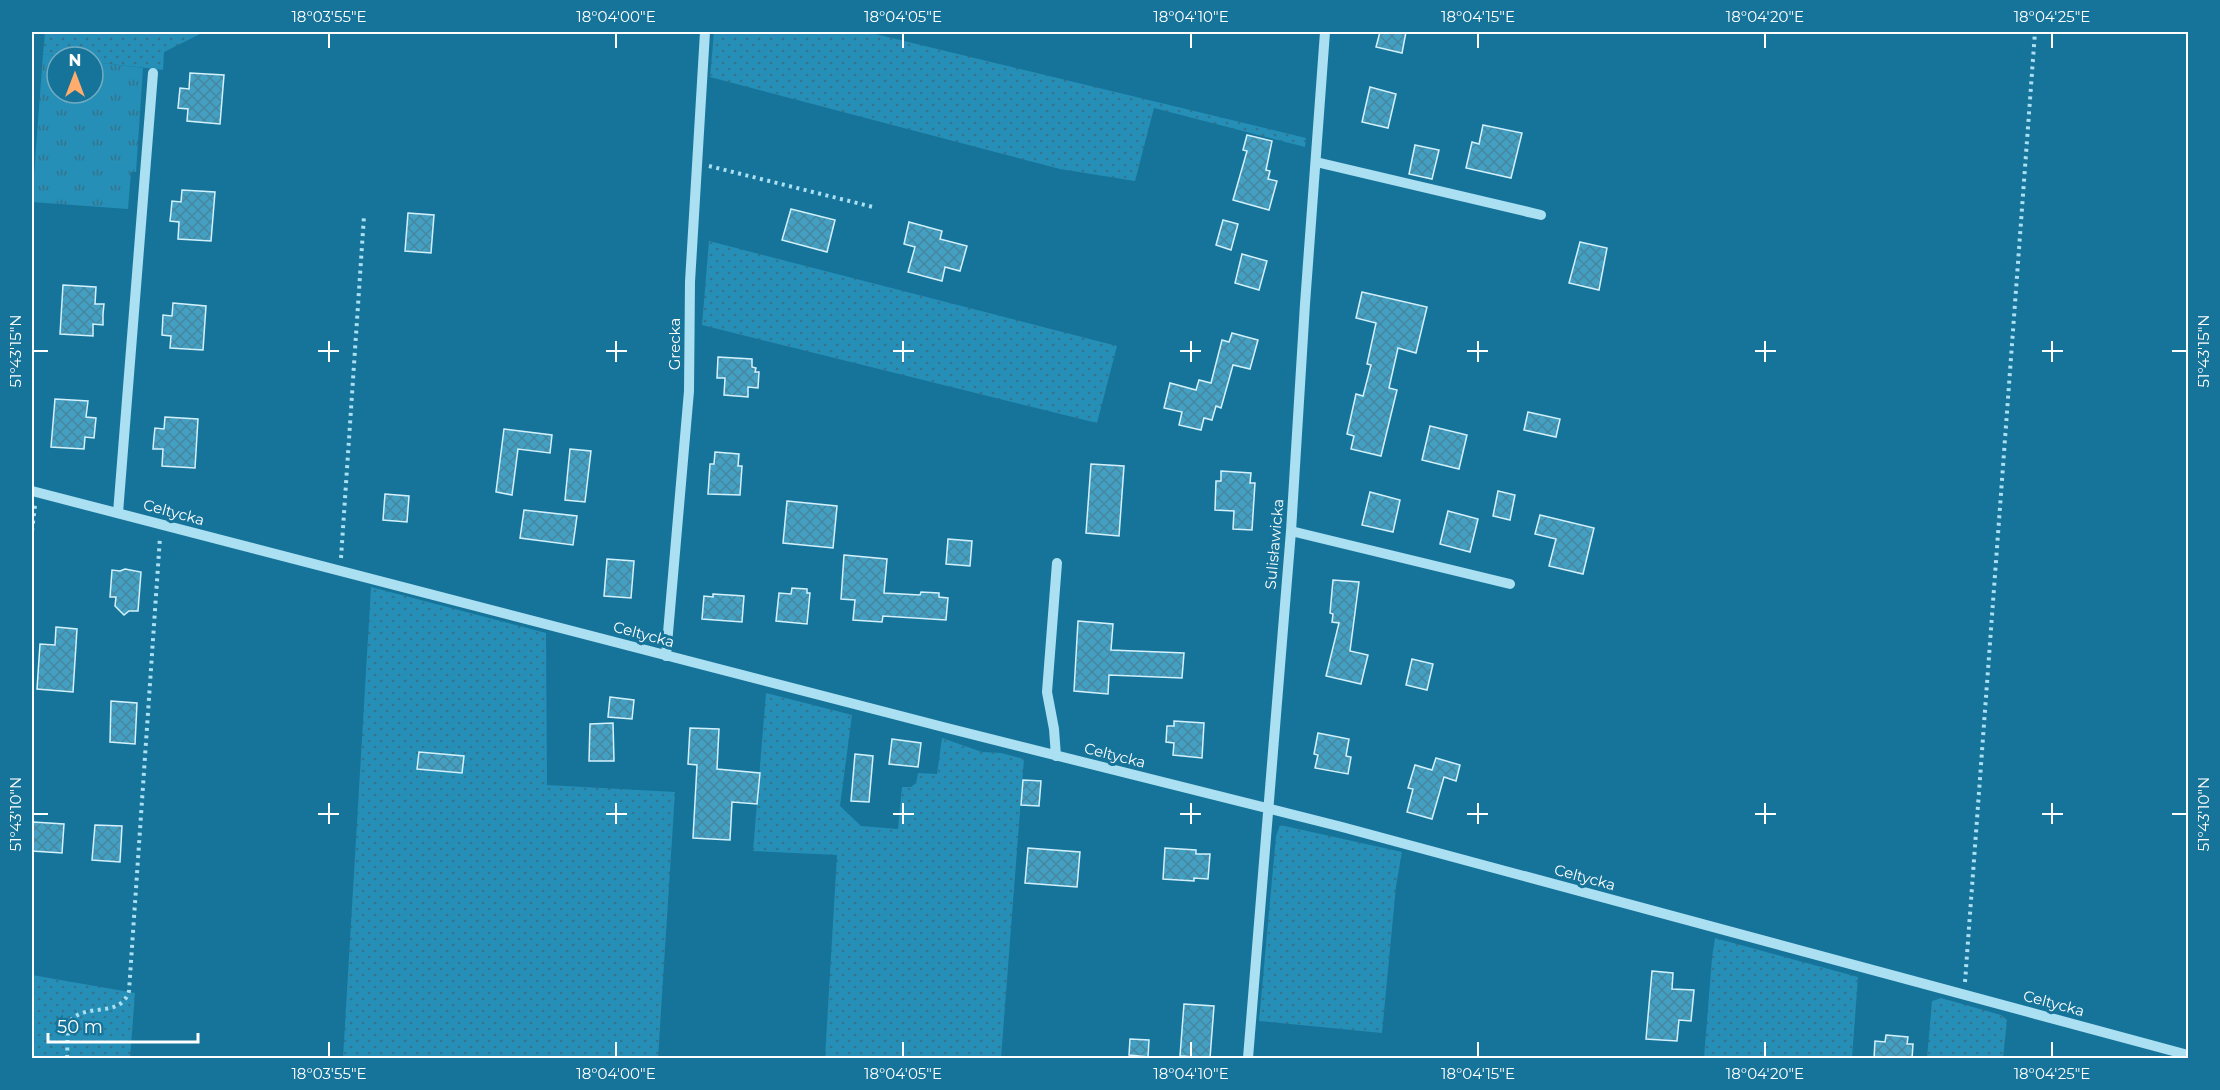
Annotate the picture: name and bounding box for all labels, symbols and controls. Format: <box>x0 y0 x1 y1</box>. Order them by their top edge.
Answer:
text: 18°03'55"E <box>291 7 367 26</box>
text: 18°04'00"E <box>576 7 656 26</box>
text: 18°04'05"E <box>864 7 942 26</box>
text: 18°04'10"E <box>1153 7 1229 26</box>
text: 18°04'15"E <box>1441 7 1515 26</box>
text: 18°04'20"E <box>1726 7 1804 26</box>
text: 18°04'25"E <box>2014 7 2090 26</box>
north arrow <box>45 45 105 105</box>
text: N <box>69 51 81 70</box>
text: 51°43'15"N <box>6 314 25 388</box>
text: 51°43'15"N <box>2194 314 2213 388</box>
street label: Grecka <box>665 318 684 370</box>
street label: Celtycka <box>141 495 207 529</box>
street label: Sulisławicka <box>1261 498 1287 590</box>
street label: Celtycka <box>611 617 677 651</box>
street label: Celtycka <box>1082 738 1148 772</box>
text: 51°43'10"N <box>6 777 25 851</box>
text: 51°43'10"N <box>2194 777 2213 851</box>
street label: Celtycka <box>1552 860 1618 894</box>
street label: Celtycka <box>2021 986 2087 1020</box>
scale bar <box>48 1006 198 1044</box>
text: 50 m <box>57 1016 103 1038</box>
text: 18°03'55"E <box>291 1064 367 1083</box>
text: 18°04'00"E <box>576 1064 656 1083</box>
text: 18°04'05"E <box>864 1064 942 1083</box>
text: 18°04'10"E <box>1153 1064 1229 1083</box>
text: 18°04'15"E <box>1441 1064 1515 1083</box>
text: 18°04'20"E <box>1726 1064 1804 1083</box>
text: 18°04'25"E <box>2014 1064 2090 1083</box>

